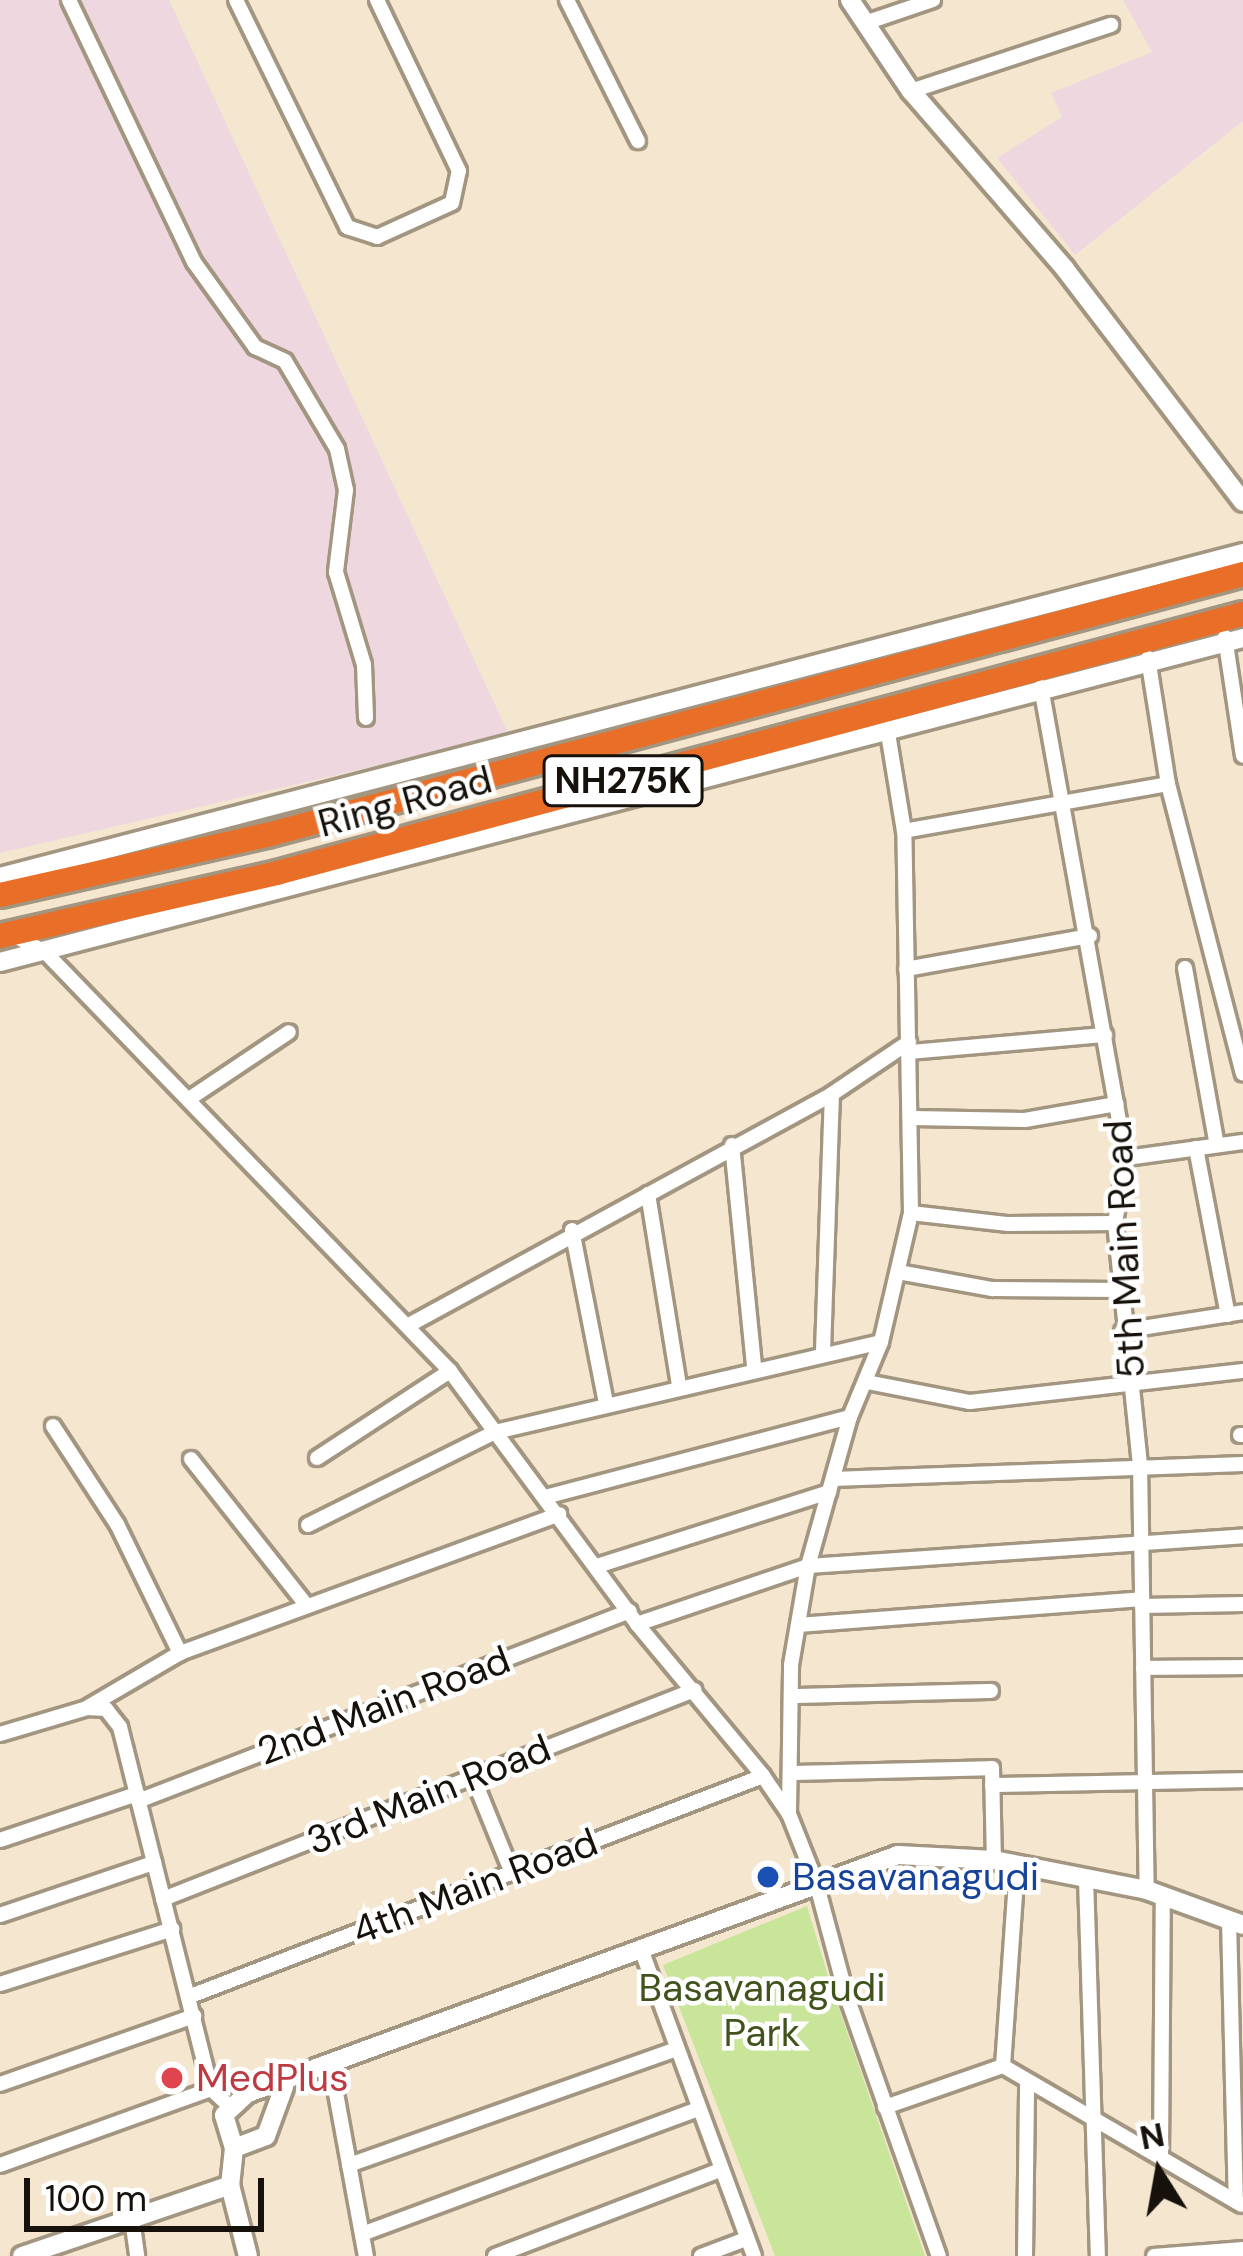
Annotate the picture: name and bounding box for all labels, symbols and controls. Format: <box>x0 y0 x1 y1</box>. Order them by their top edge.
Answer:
road number: NH275K <box>542 751 704 811</box>
street label: Ring Road <box>313 756 497 848</box>
street label: 5th Main Road <box>1095 1119 1155 1379</box>
street label: 2nd Main Road <box>251 1636 517 1776</box>
street label: 3rd Main Road <box>300 1725 558 1865</box>
street label: 4th Main Road <box>346 1819 604 1955</box>
place label: Basavanagudi <box>792 1854 1039 1900</box>
marker: Basavanagudi <box>755 1864 781 1890</box>
park label: Basavanagudi Park <box>638 1966 886 2057</box>
place label: MedPlus <box>196 2055 349 2101</box>
marker: MedPlus <box>159 2065 185 2091</box>
north arrow <box>1099 2112 1219 2232</box>
text: N <box>1136 2113 1168 2160</box>
scale bar <box>30 2154 270 2228</box>
text: 100 m <box>45 2175 147 2222</box>

